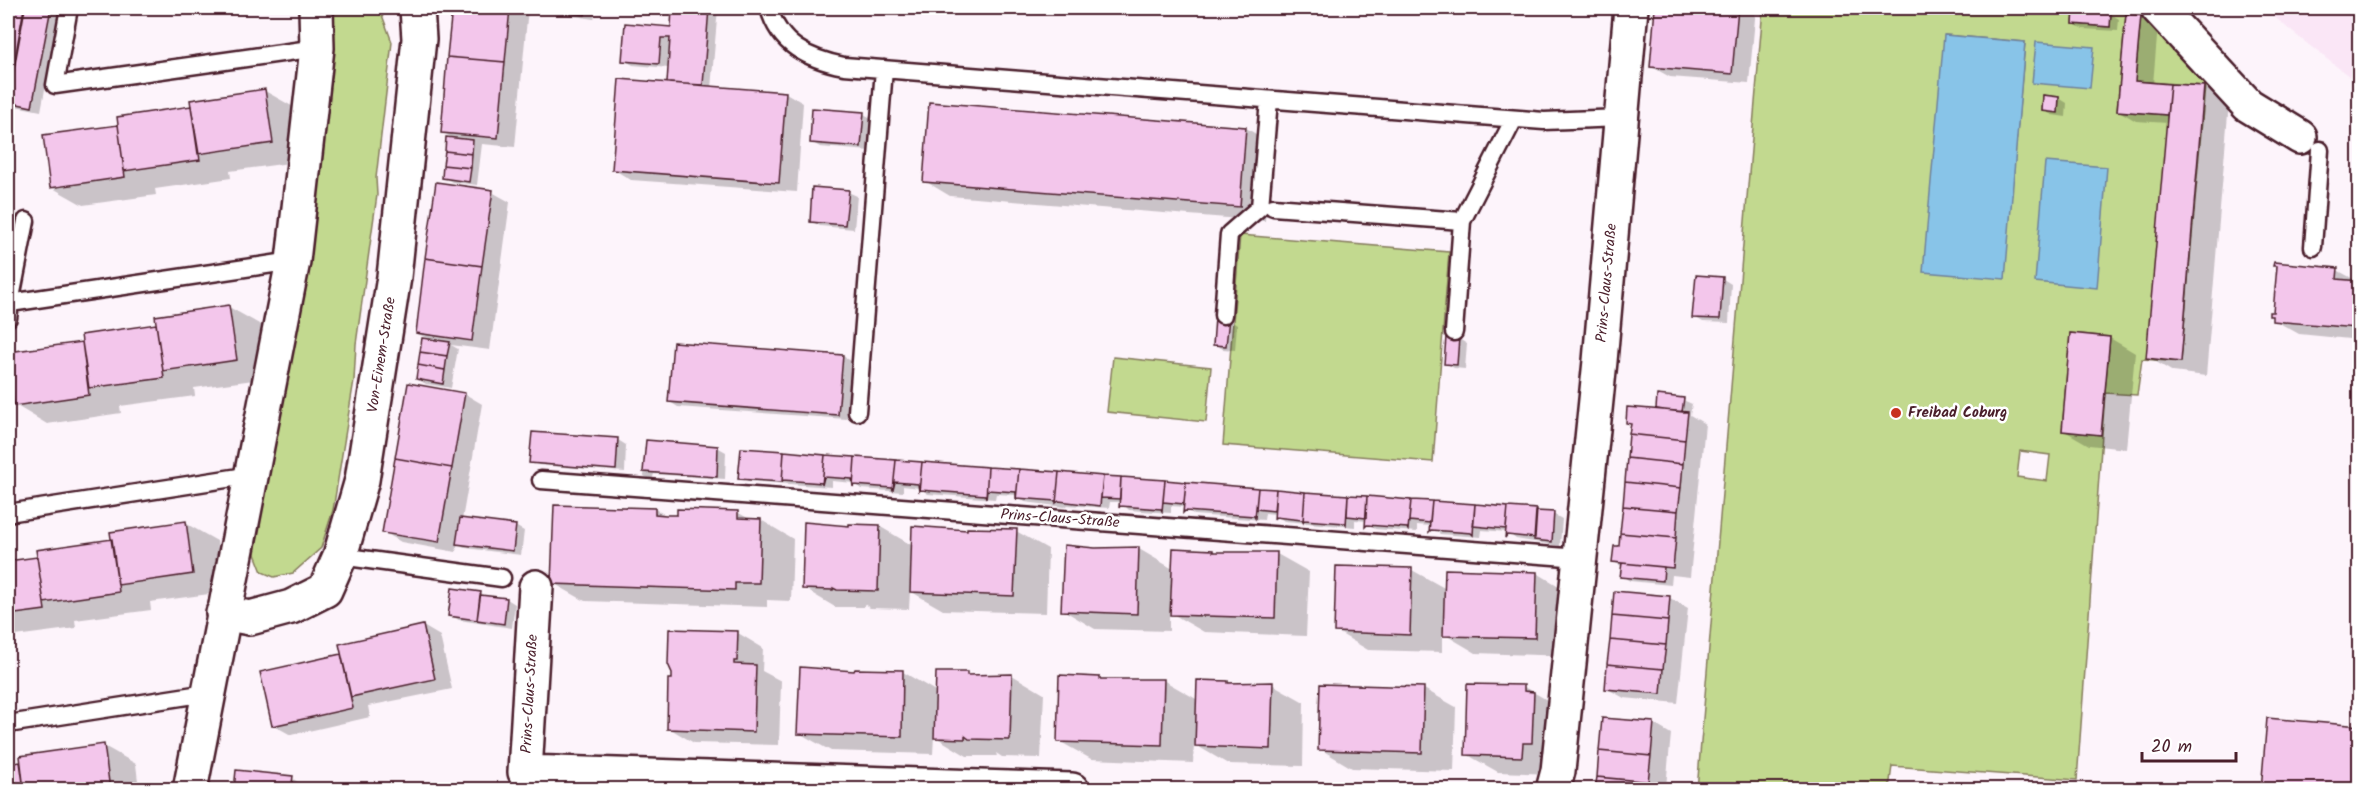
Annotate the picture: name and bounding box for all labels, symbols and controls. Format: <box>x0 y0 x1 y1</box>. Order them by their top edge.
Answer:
street label: Prins-Claus-Straße <box>1590 222 1624 344</box>
street label: Von-Einem-Straße <box>361 295 403 415</box>
place label: Freibad Coburg <box>1908 401 2007 425</box>
marker: Freibad Coburg <box>1889 406 1903 420</box>
street label: Prins-Claus-Straße <box>1000 503 1121 535</box>
street label: Prins-Claus-Straße <box>515 633 545 754</box>
scale bar <box>2142 725 2236 763</box>
text: 20 m <box>2151 733 2192 762</box>

